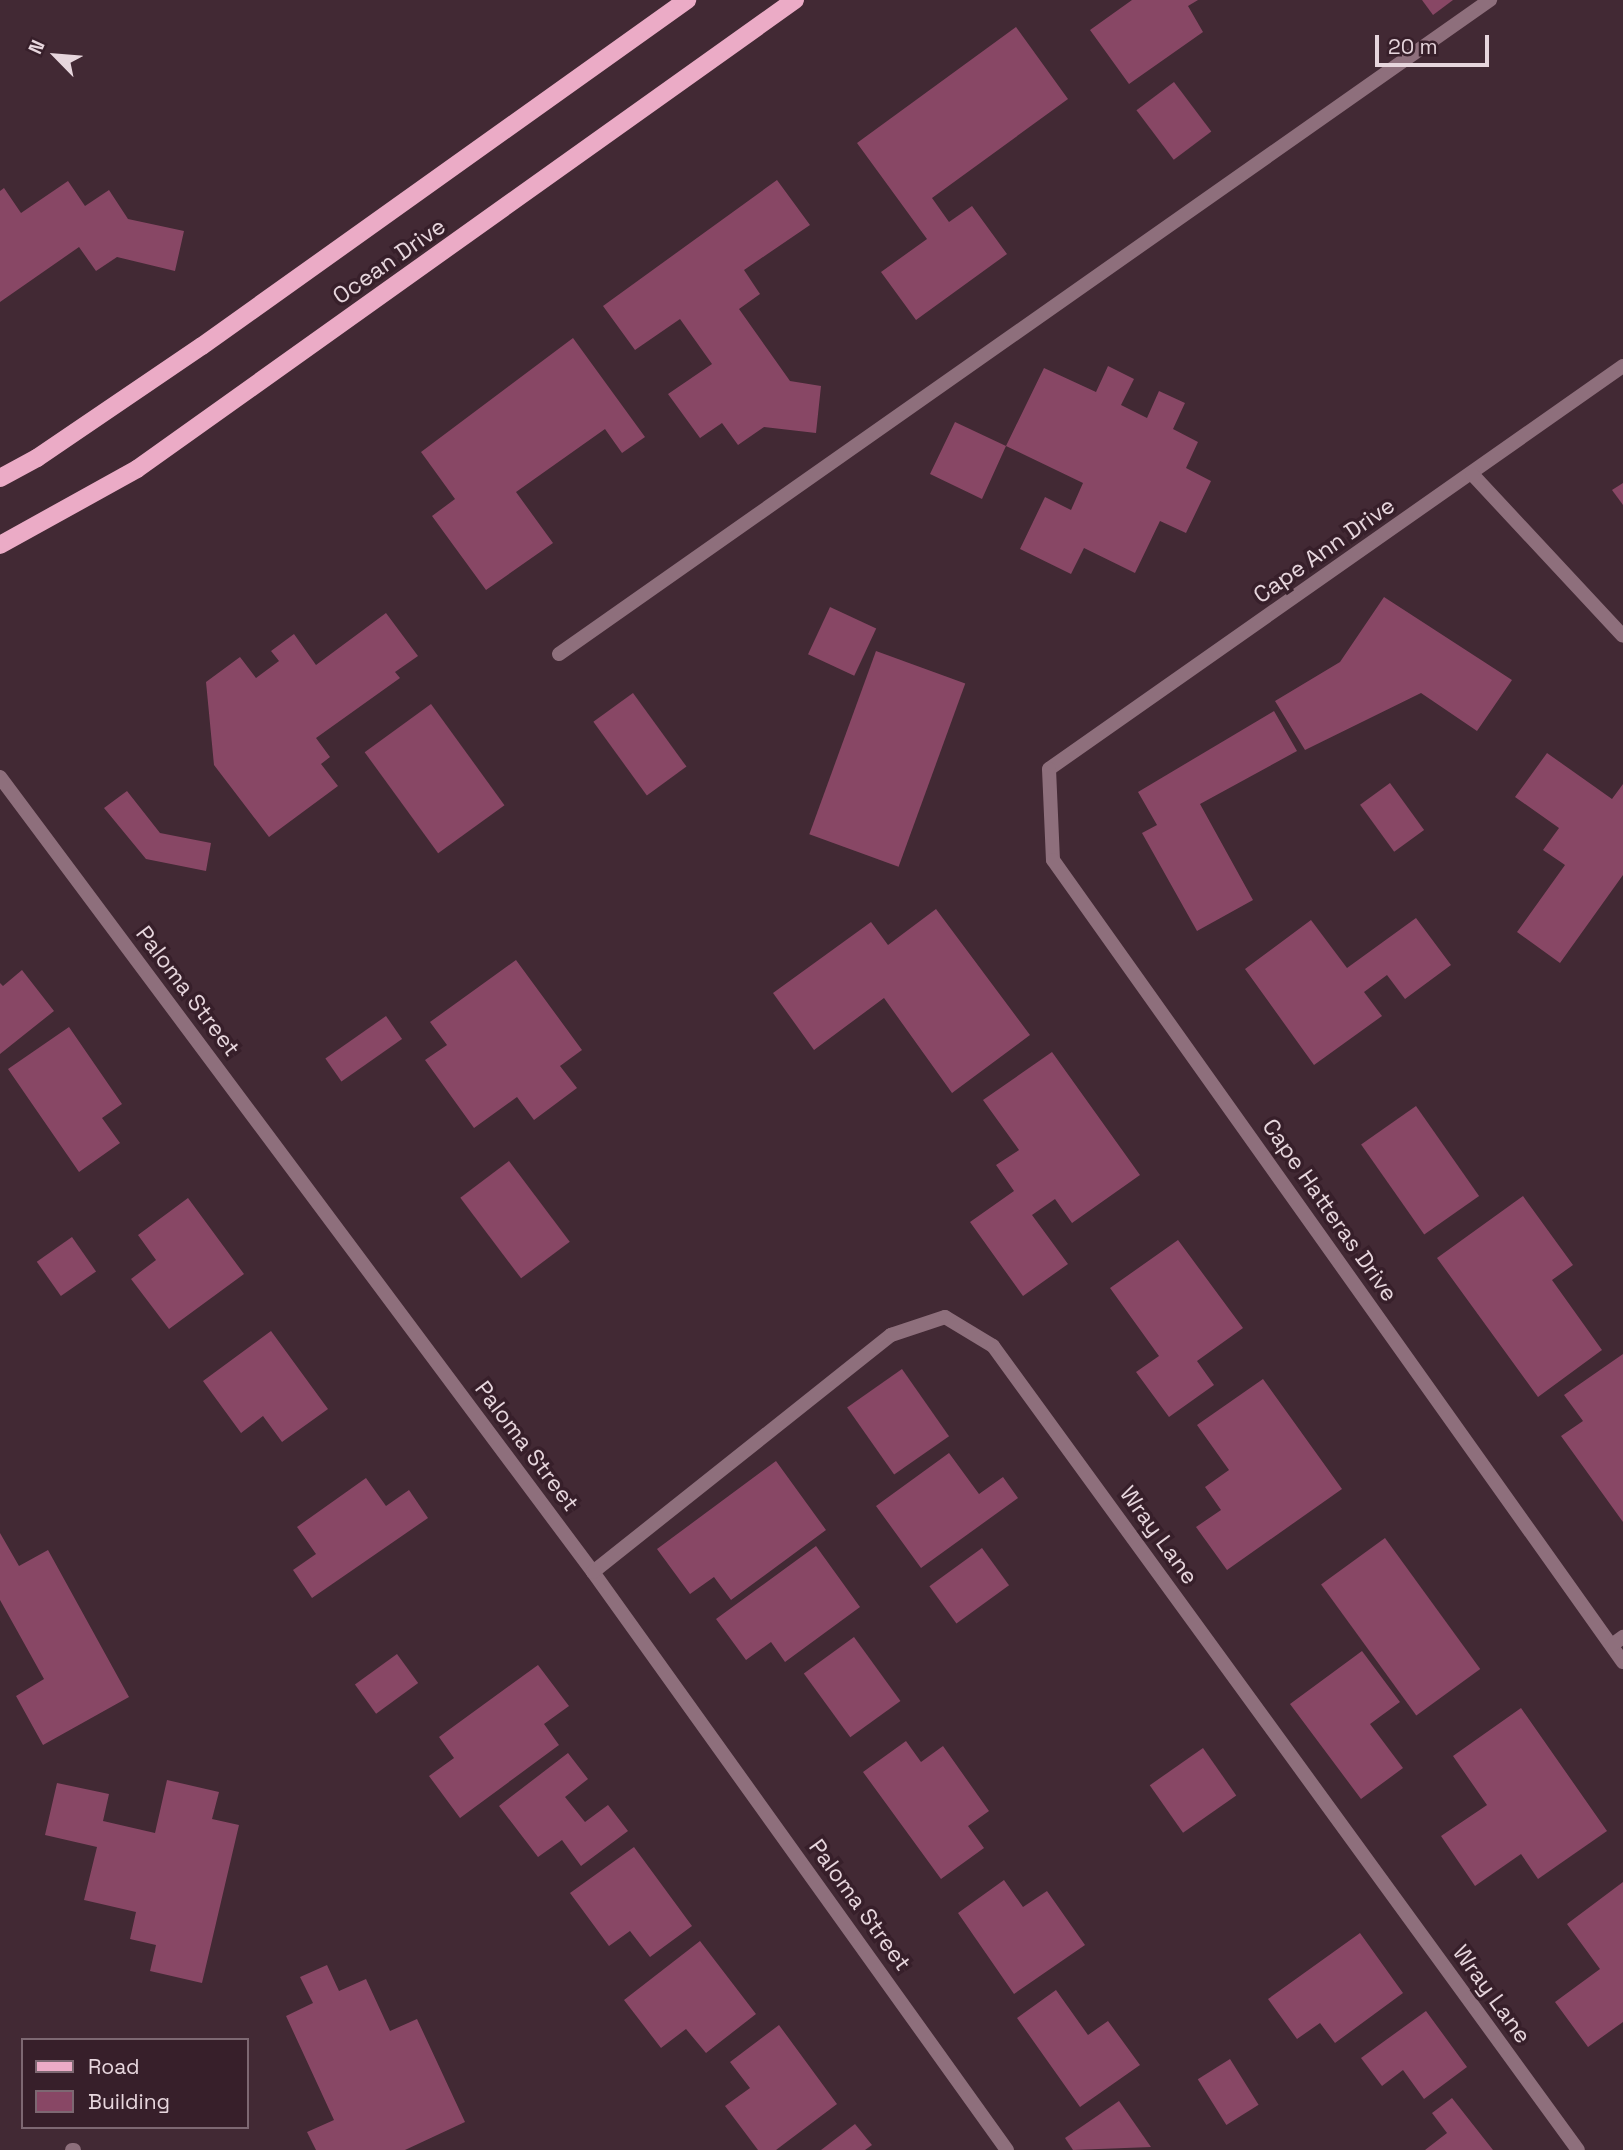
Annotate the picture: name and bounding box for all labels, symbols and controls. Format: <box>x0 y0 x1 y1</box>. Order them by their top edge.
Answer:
north arrow <box>21 21 91 91</box>
scale bar <box>1378 21 1492 65</box>
text: 20 m <box>1388 33 1438 60</box>
text: N <box>22 36 51 58</box>
street label: Ocean Drive <box>327 212 451 310</box>
street label: Cape Ann Drive <box>1248 491 1400 609</box>
street label: Paloma Street <box>130 920 246 1062</box>
street label: Cape Hatteras Drive <box>1257 1113 1403 1307</box>
street label: Paloma Street <box>469 1375 585 1517</box>
street label: Wray Lane <box>1114 1480 1204 1590</box>
street label: Paloma Street <box>803 1834 917 1976</box>
street label: Wray Lane <box>1447 1939 1537 2049</box>
legend <box>21 2038 248 2129</box>
text: Road <box>88 2053 140 2080</box>
text: Building <box>88 2088 170 2115</box>

